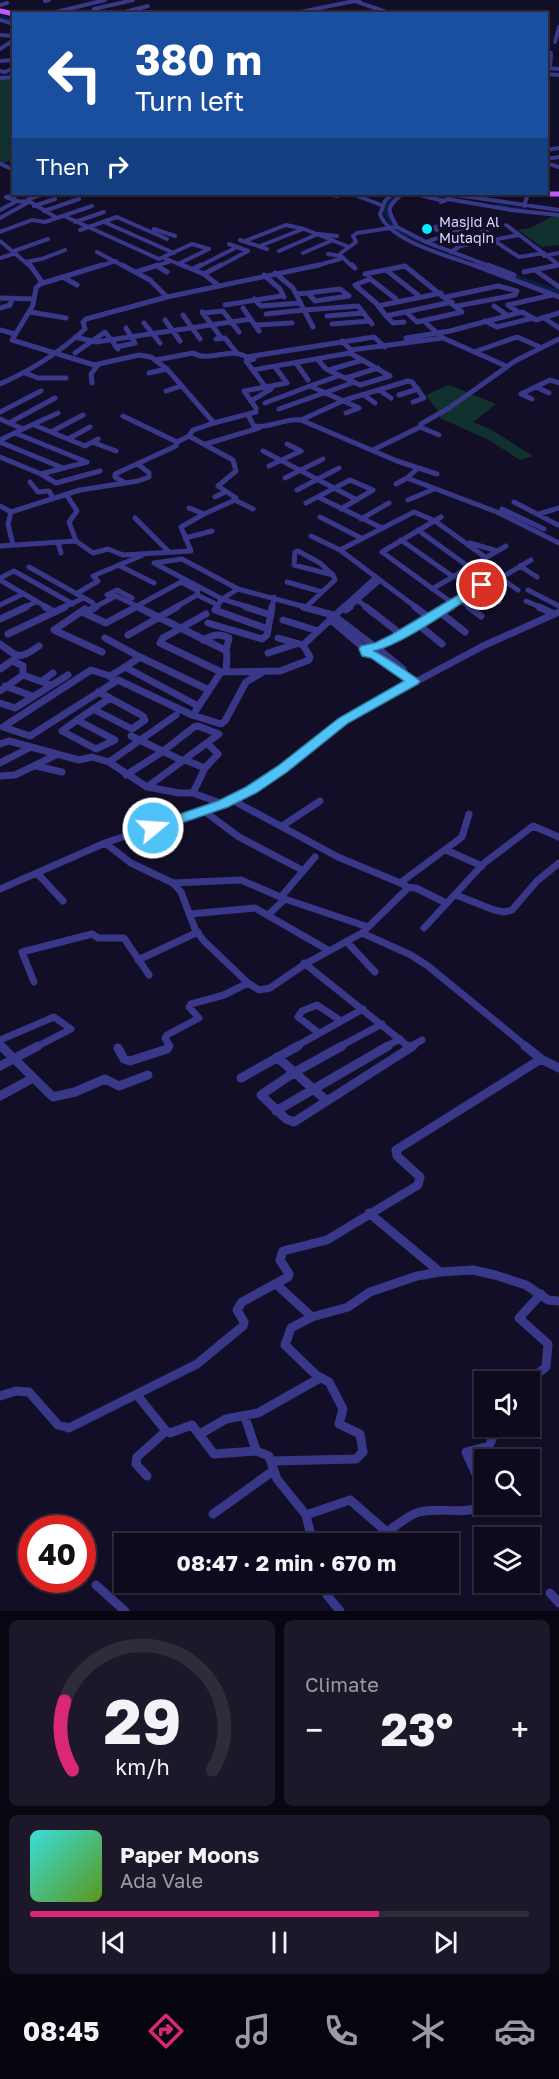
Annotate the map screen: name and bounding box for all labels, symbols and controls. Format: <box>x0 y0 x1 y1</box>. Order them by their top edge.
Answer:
text: 380 m <box>135 34 262 84</box>
icon: left <box>36 36 114 114</box>
text: Turn left <box>135 85 244 117</box>
icon: right <box>101 150 134 183</box>
text: Then <box>36 153 89 180</box>
place label: Masjid Al Mutaqin <box>439 213 500 246</box>
marker: Masjid Al Mutaqin <box>420 222 434 236</box>
pin <box>456 559 507 610</box>
icon: arrive <box>465 568 498 601</box>
position arrow <box>121 796 185 860</box>
map controls <box>474 1371 540 1593</box>
button: sound <box>474 1371 540 1437</box>
button: search <box>474 1449 540 1515</box>
speed limit sign: 40 <box>18 1515 96 1593</box>
button: layers <box>474 1527 540 1593</box>
text: 08:47 · 2 min · 670 m <box>177 1549 396 1576</box>
text: Climate <box>305 1672 379 1696</box>
text: 29 <box>103 1683 181 1758</box>
text: 23° <box>381 1702 453 1756</box>
text: − <box>305 1710 323 1749</box>
text: + <box>511 1710 529 1749</box>
text: km/h <box>115 1754 169 1780</box>
text: Paper Moons <box>120 1841 259 1868</box>
text: Ada Vale <box>120 1868 203 1892</box>
icon: previous <box>97 1926 130 1959</box>
icon: pause <box>263 1926 296 1959</box>
icon: next <box>429 1926 462 1959</box>
icon: directions <box>145 2010 187 2052</box>
icon: music <box>232 2010 274 2052</box>
icon: phone <box>320 2010 362 2052</box>
icon: climate <box>407 2010 449 2052</box>
icon: car <box>494 2010 536 2052</box>
text: 08:45 <box>23 2015 100 2047</box>

